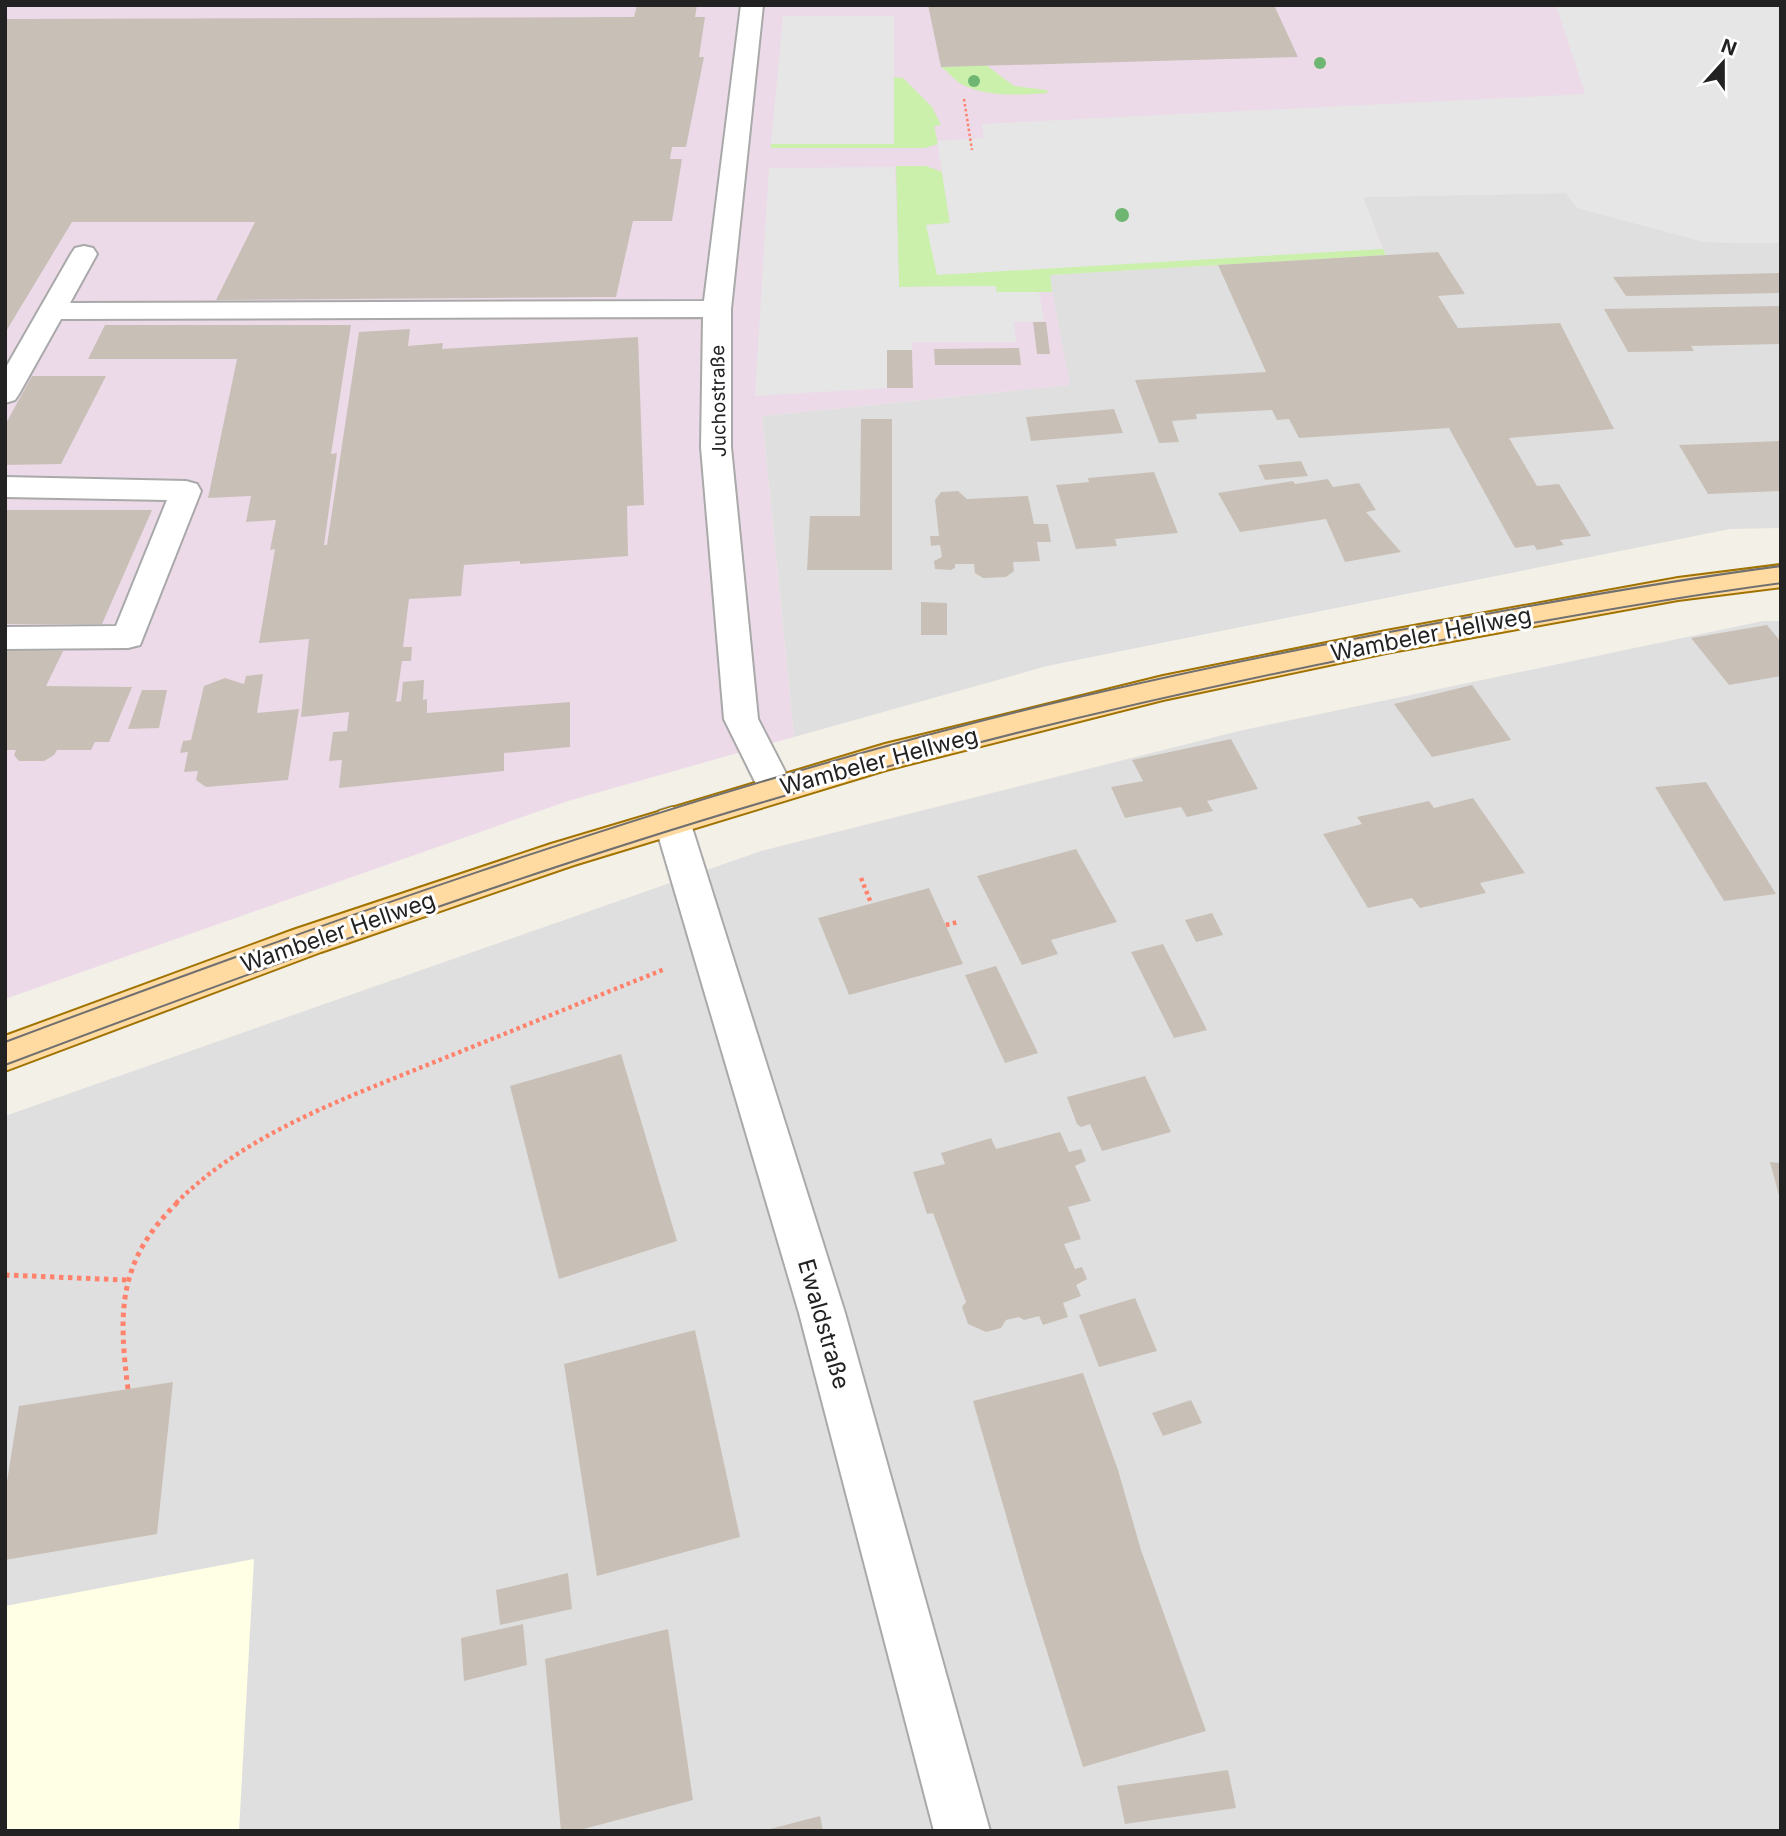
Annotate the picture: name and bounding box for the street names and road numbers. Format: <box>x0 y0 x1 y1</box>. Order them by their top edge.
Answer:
street label: Juchostraße <box>706 345 731 457</box>
street label: Wambeler Hellweg <box>1328 601 1534 667</box>
street label: Wambeler Hellweg <box>777 721 981 801</box>
street label: Wambeler Hellweg <box>237 886 439 978</box>
street label: Ewaldstraße <box>792 1256 856 1392</box>

